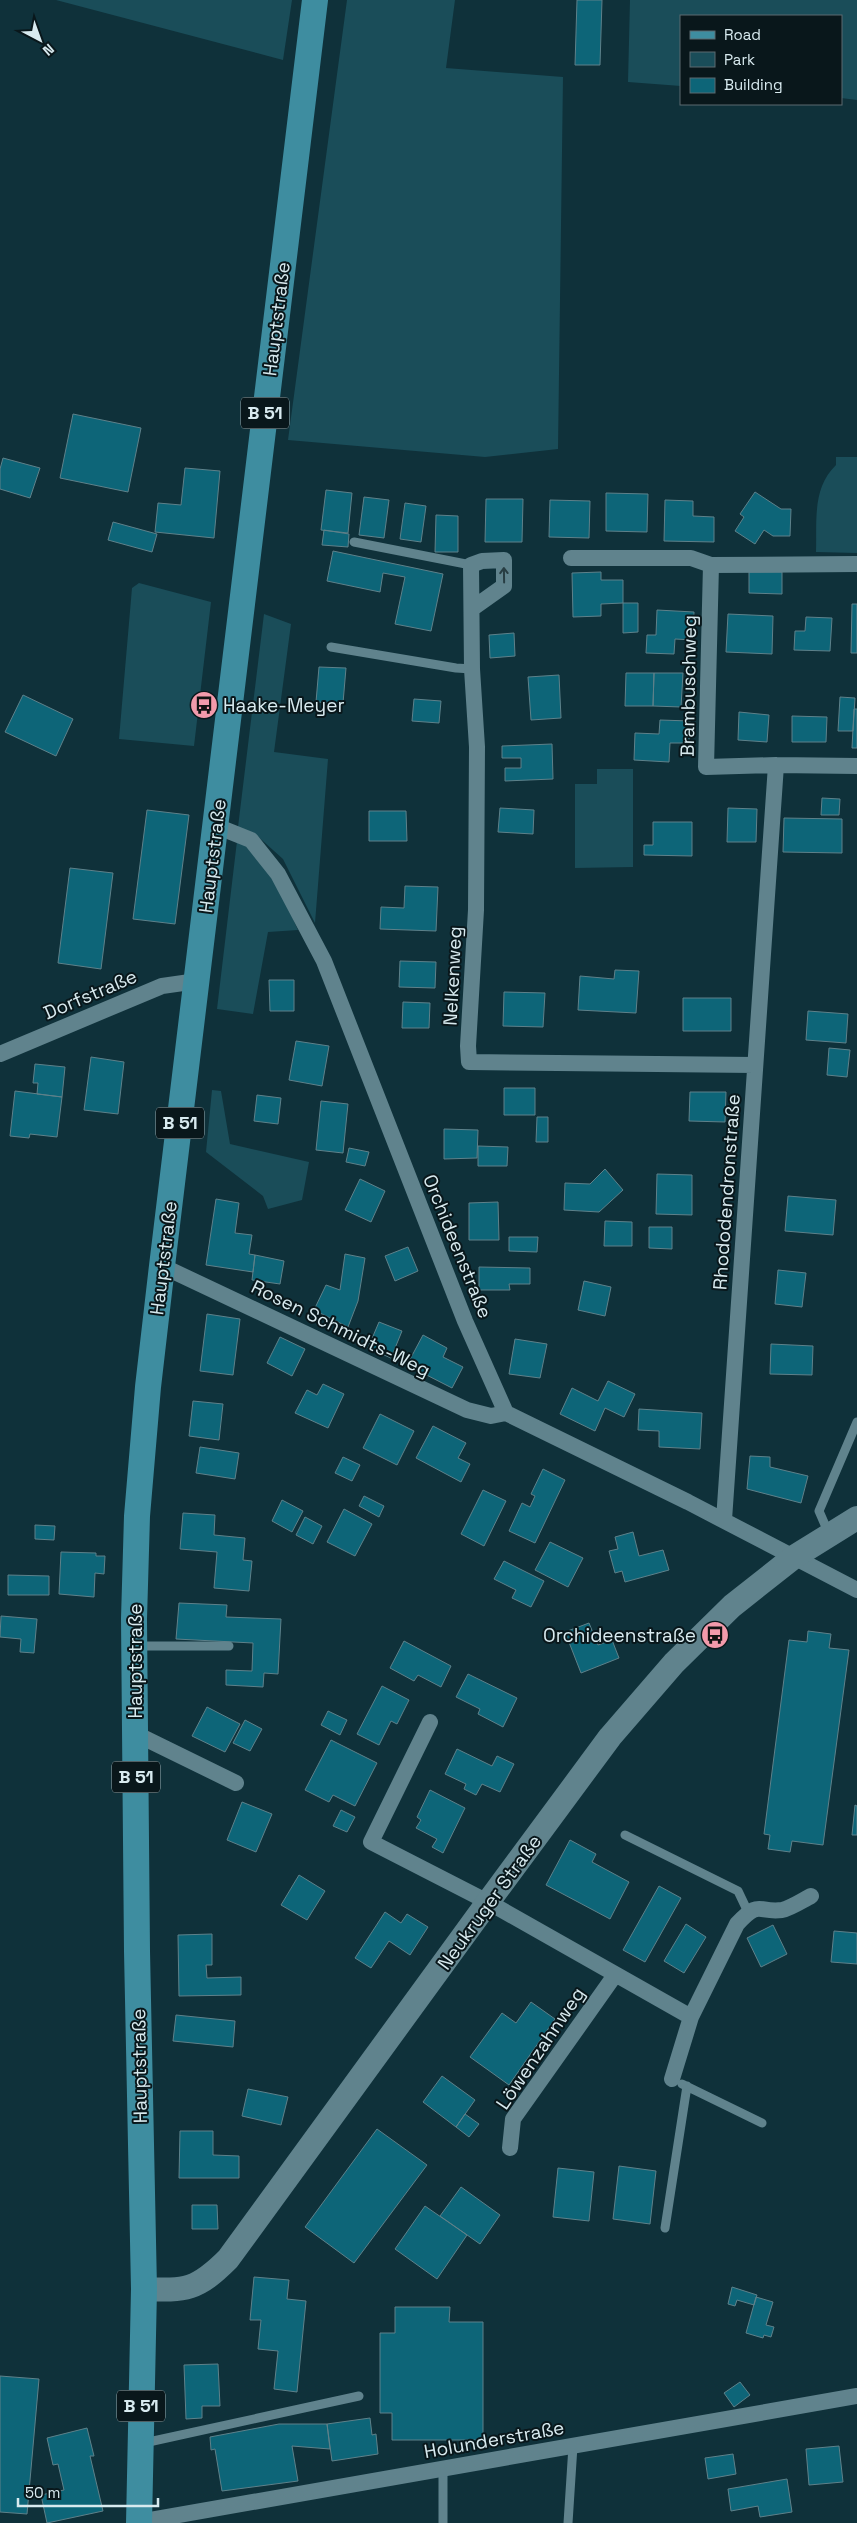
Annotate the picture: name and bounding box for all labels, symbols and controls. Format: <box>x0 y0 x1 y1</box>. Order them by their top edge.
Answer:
north arrow <box>15 15 65 65</box>
legend <box>680 15 842 105</box>
text: Road <box>724 25 761 44</box>
text: N <box>39 40 58 60</box>
text: Park <box>724 50 755 69</box>
text: Building <box>724 75 783 94</box>
street label: Hauptstraße <box>257 261 296 378</box>
road number: B 51 <box>241 398 289 428</box>
one-way arrow <box>499 568 509 584</box>
street label: Brambuschweg <box>675 615 702 757</box>
bus stop icon: Haake-Meyer <box>189 690 219 720</box>
place label: Haake-Meyer <box>223 693 345 718</box>
street label: Hauptstraße <box>193 798 232 915</box>
street label: Nelkenweg <box>437 926 468 1026</box>
street label: Dorfstraße <box>40 964 141 1025</box>
street label: Rhododendronstraße <box>707 1093 746 1291</box>
road number: B 51 <box>156 1108 204 1138</box>
street label: Orchideenstraße <box>417 1171 498 1322</box>
street label: Hauptstraße <box>144 1200 183 1317</box>
street label: Rosen Schmidts-Weg <box>247 1274 434 1383</box>
street label: Hauptstraße <box>123 1604 148 1718</box>
bus stop icon: Orchideenstraße <box>700 1620 730 1650</box>
place label: Orchideenstraße <box>543 1623 696 1648</box>
road number: B 51 <box>112 1761 160 1792</box>
street label: Neukruger Straße <box>432 1830 547 1975</box>
street label: Löwenzahnweg <box>490 1982 591 2114</box>
street label: Hauptstraße <box>126 2008 153 2124</box>
road number: B 51 <box>117 2390 165 2422</box>
street label: Holunderstraße <box>422 2415 566 2464</box>
scale bar <box>18 2476 158 2508</box>
text: 50 m <box>25 2483 60 2502</box>

